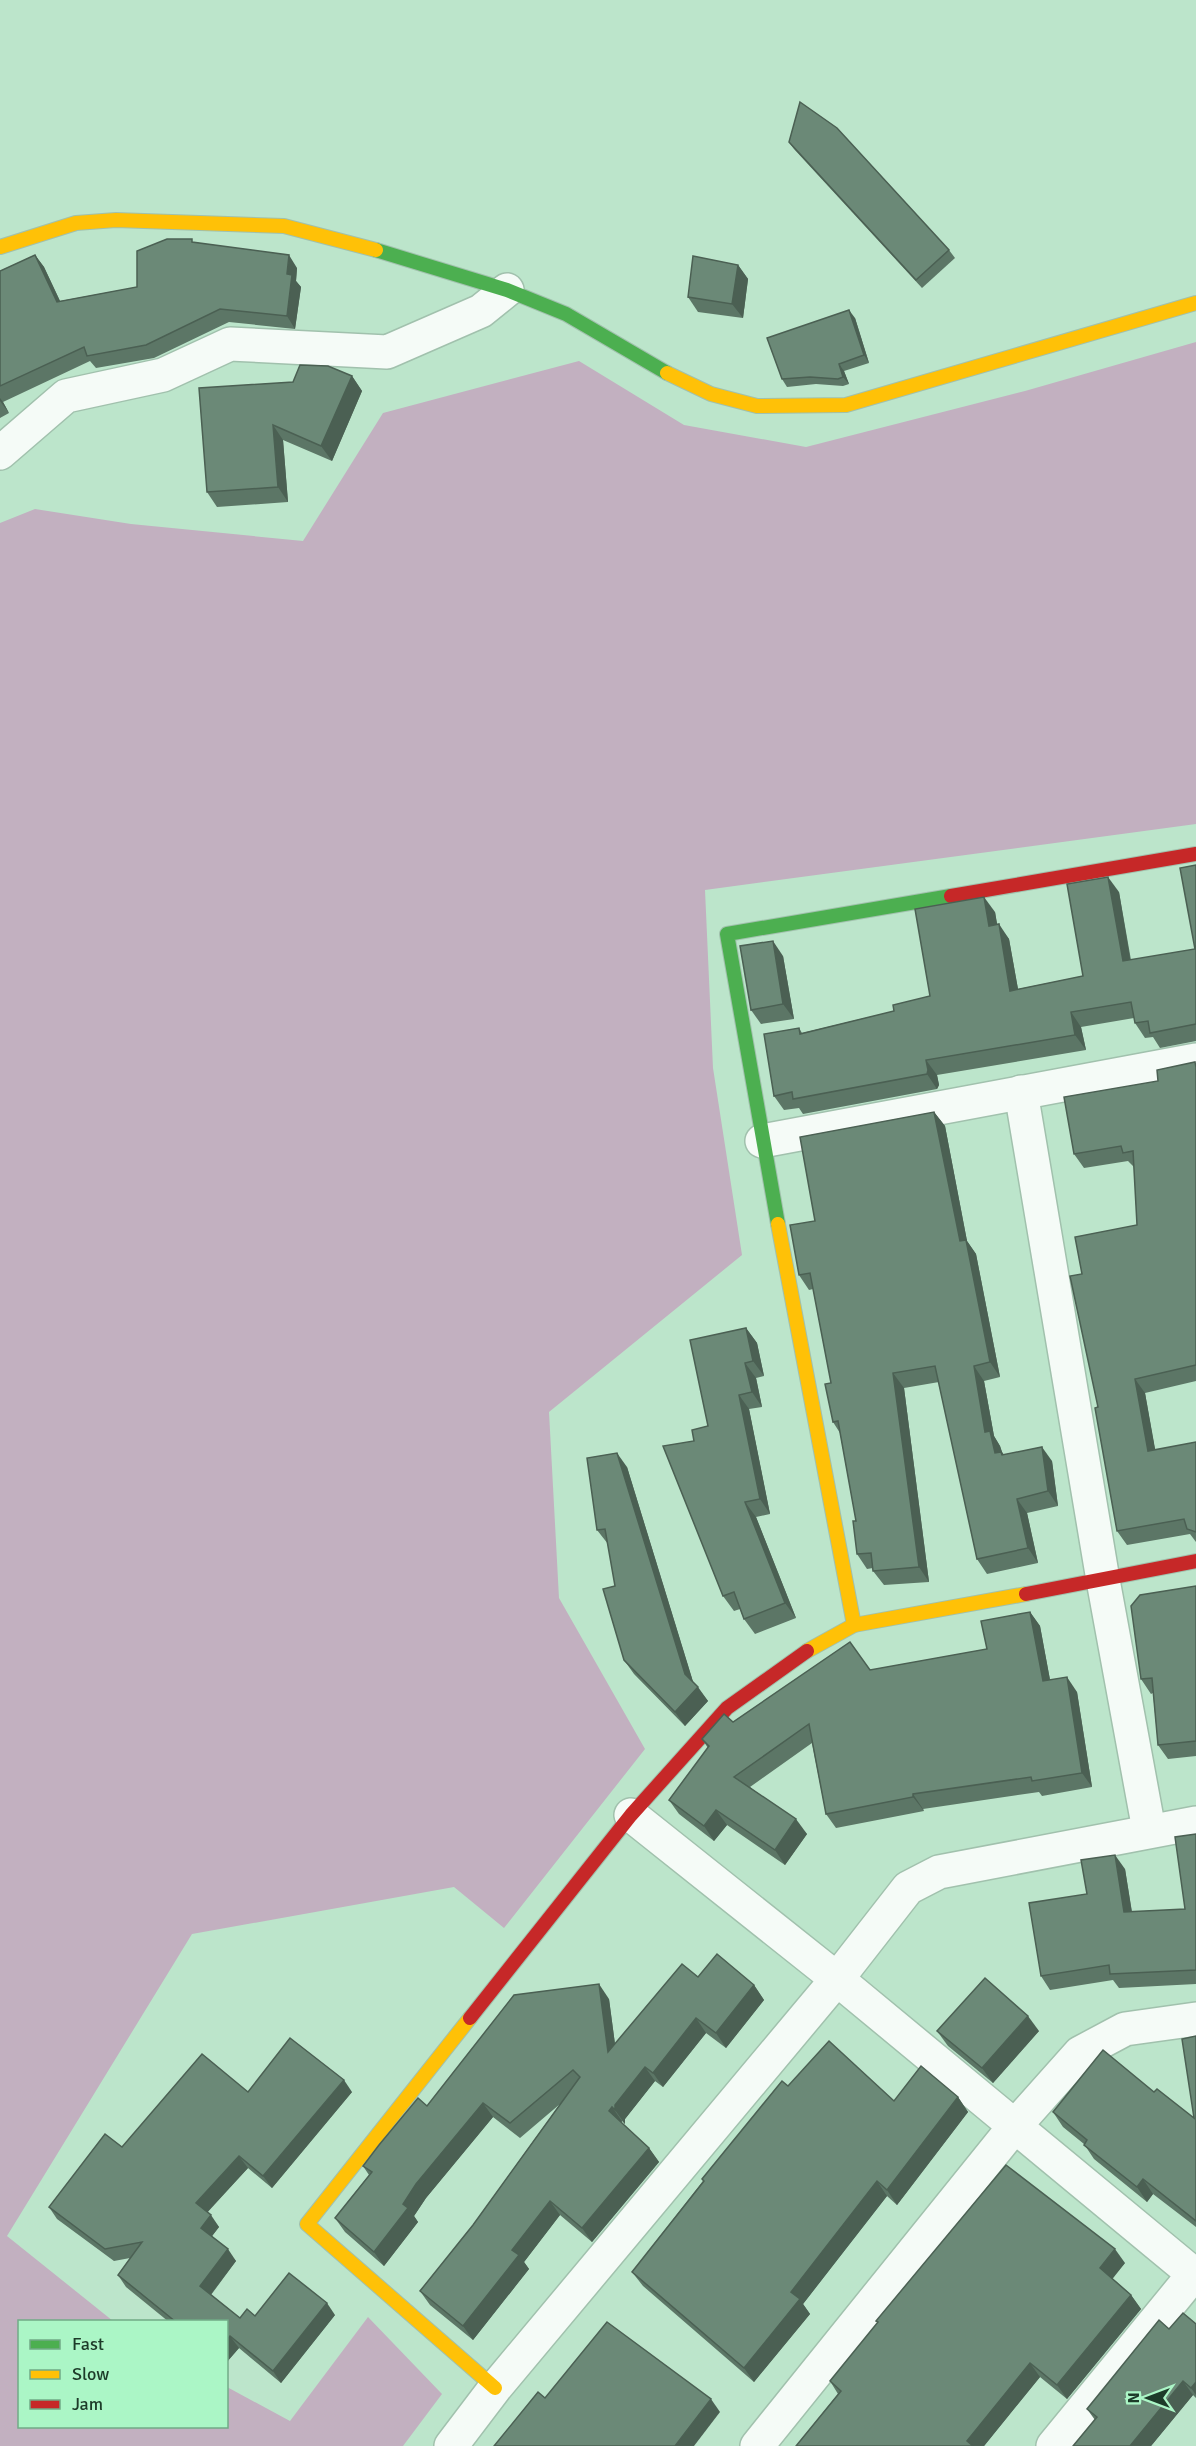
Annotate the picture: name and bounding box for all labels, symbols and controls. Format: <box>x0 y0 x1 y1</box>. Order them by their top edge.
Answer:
legend <box>18 2320 228 2428</box>
text: Fast <box>72 2333 104 2355</box>
text: Slow <box>72 2363 109 2385</box>
north arrow <box>1118 2368 1178 2428</box>
text: N <box>1124 2392 1144 2404</box>
text: Jam <box>72 2393 103 2415</box>

